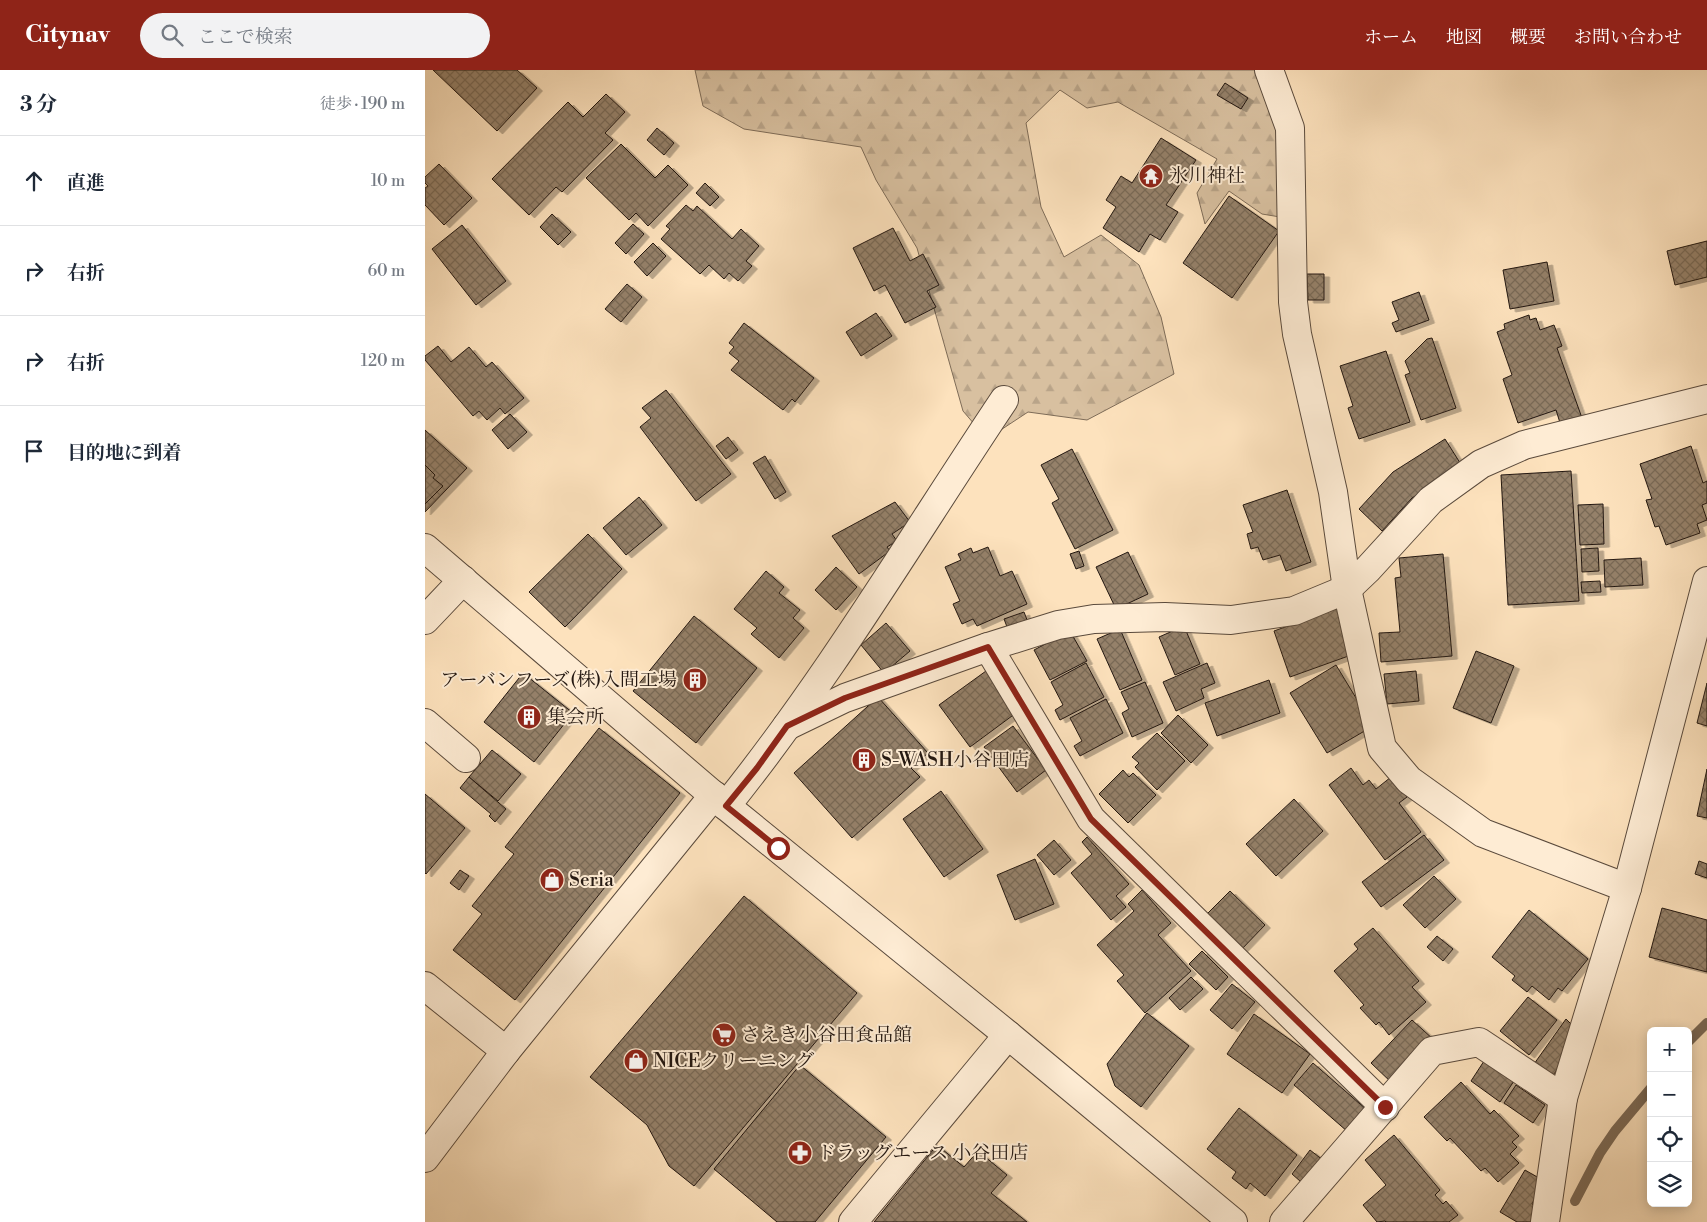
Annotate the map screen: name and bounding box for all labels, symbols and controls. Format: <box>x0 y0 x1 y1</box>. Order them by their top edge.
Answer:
search box <box>140 13 490 58</box>
text: Citynav <box>25 20 110 50</box>
icon: search <box>158 21 186 49</box>
text: ここで検索 <box>198 25 293 49</box>
text: ホーム <box>1364 26 1418 49</box>
text: 地図 <box>1446 26 1482 49</box>
text: 概要 <box>1510 26 1546 49</box>
text: お問い合わせ <box>1574 26 1682 49</box>
text: 3 分 <box>20 92 57 118</box>
text: 徒歩 · 190 m <box>320 94 405 114</box>
temple icon: 氷川神社 <box>1138 163 1164 189</box>
place label: 氷川神社 <box>1169 164 1245 188</box>
icon: ahead <box>20 167 48 195</box>
text: 直進 <box>67 171 105 195</box>
text: 10 m <box>371 171 405 191</box>
icon: right <box>20 257 48 285</box>
text: 右折 <box>67 261 105 285</box>
text: 60 m <box>367 261 405 281</box>
icon: right <box>20 347 48 375</box>
text: 右折 <box>67 351 105 375</box>
text: 120 m <box>361 351 405 371</box>
icon: arrive <box>20 437 48 465</box>
text: 目的地に到着 <box>67 441 181 465</box>
building icon: アーバンフーズ(株)入間工場 <box>682 667 708 693</box>
place label: アーバンフーズ(株)入間工場 <box>440 668 677 692</box>
building icon: 集会所 <box>516 704 542 730</box>
place label: 集会所 <box>547 705 604 729</box>
building icon: S-WASH小谷田店 <box>851 747 877 773</box>
place label: S-WASH小谷田店 <box>881 748 1029 772</box>
route start <box>767 837 790 860</box>
shop icon: Seria <box>539 867 565 893</box>
place label: Seria <box>569 868 614 892</box>
supermarket icon: さえき小谷田食品館 <box>711 1022 737 1048</box>
place label: さえき小谷田食品館 <box>741 1023 912 1047</box>
map controls <box>1647 1027 1692 1207</box>
button: + <box>1647 1027 1692 1072</box>
shop icon: NICEクリーニング <box>623 1048 649 1074</box>
place label: NICEクリーニング <box>653 1049 814 1073</box>
button: − <box>1647 1072 1692 1117</box>
route end <box>1374 1096 1397 1119</box>
button: locate <box>1647 1117 1692 1162</box>
pharmacy icon: ドラッグエース 小谷田店 <box>787 1140 813 1166</box>
place label: ドラッグエース 小谷田店 <box>817 1141 1028 1165</box>
button: layers <box>1647 1162 1692 1207</box>

